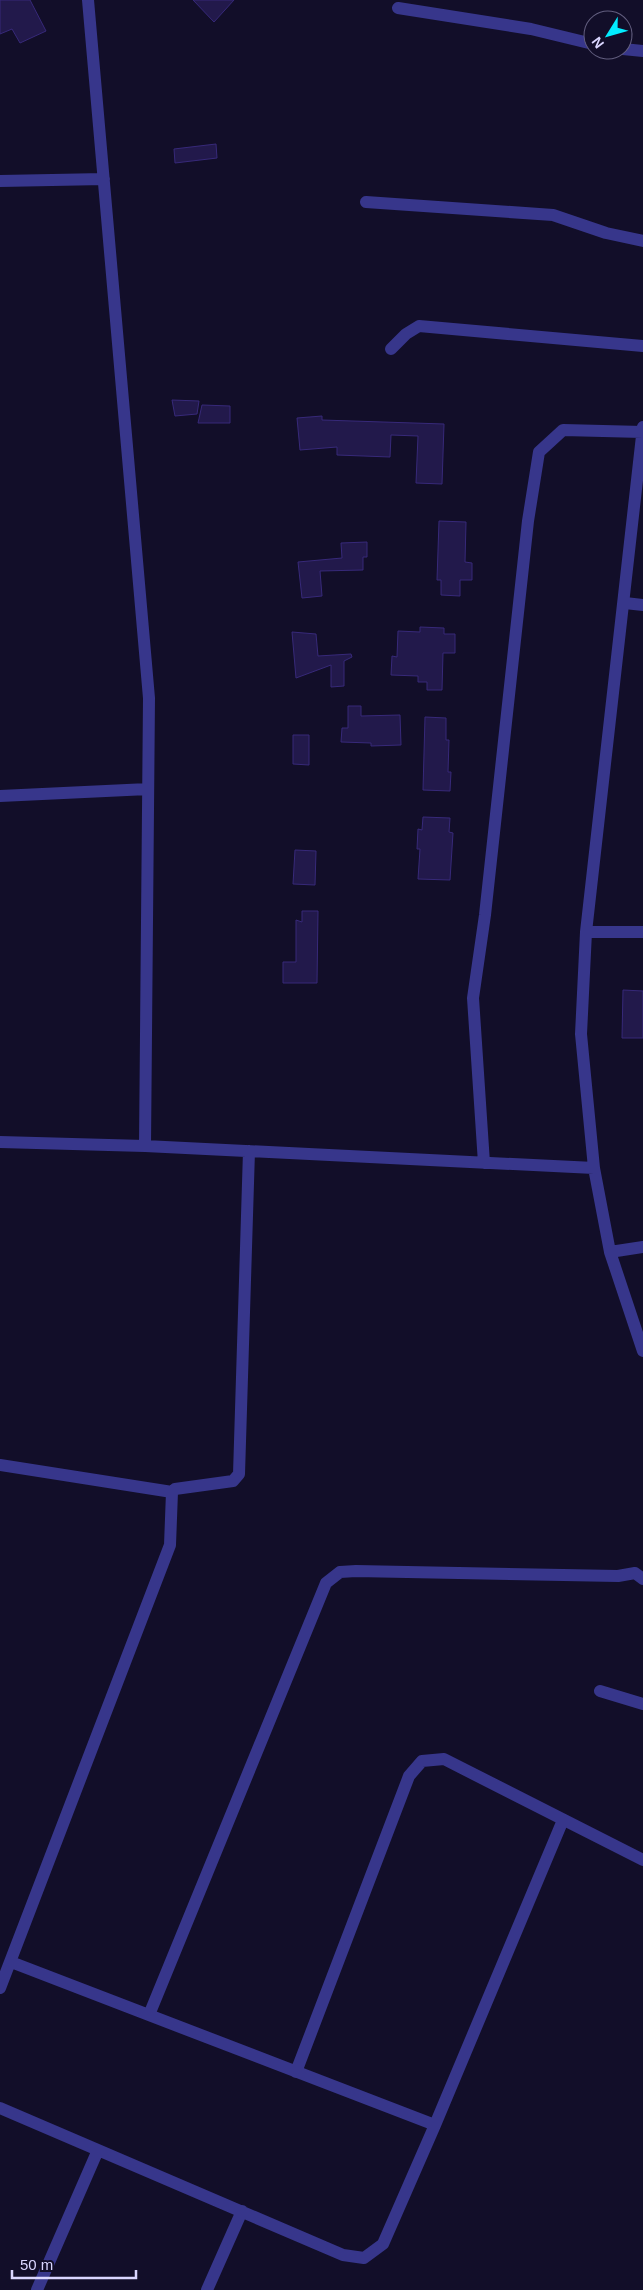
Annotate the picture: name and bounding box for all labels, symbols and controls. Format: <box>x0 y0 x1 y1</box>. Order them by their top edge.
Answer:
north arrow <box>583 10 633 60</box>
text: N <box>588 34 607 52</box>
scale bar <box>12 2248 136 2280</box>
text: 50 m <box>20 2256 53 2273</box>

